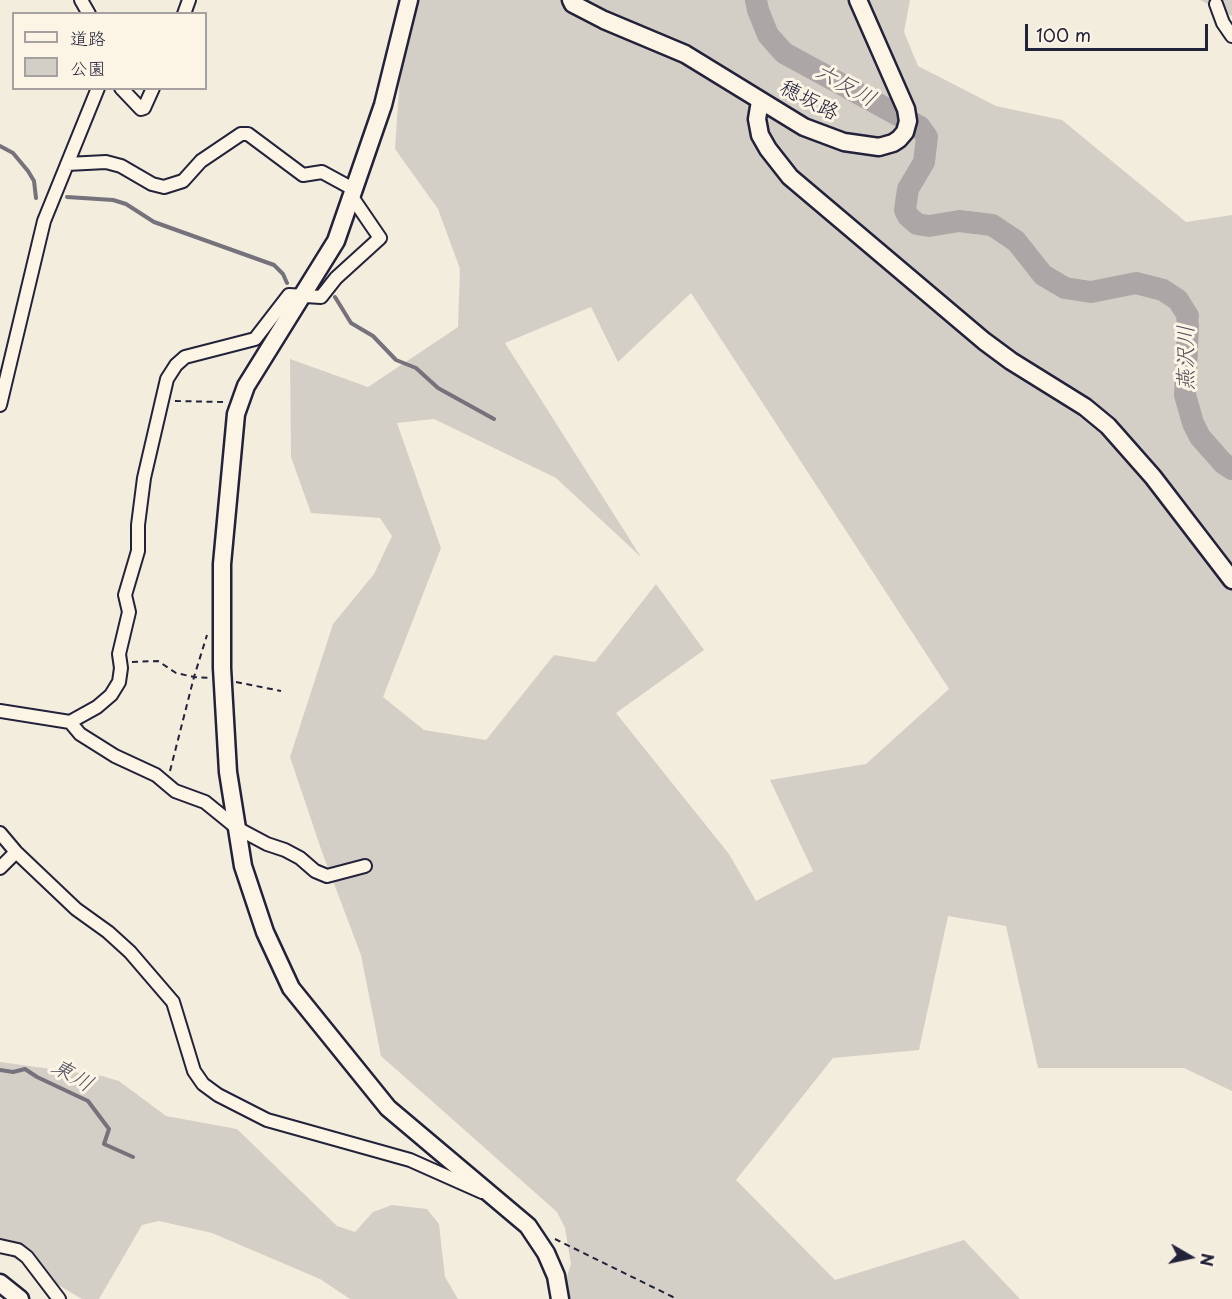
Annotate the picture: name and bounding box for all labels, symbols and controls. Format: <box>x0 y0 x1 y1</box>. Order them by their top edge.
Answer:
legend <box>12 12 207 90</box>
scale bar <box>1028 12 1211 50</box>
text: 100 m <box>1036 21 1091 48</box>
text: 道路 <box>70 24 106 51</box>
text: 公園 <box>70 54 106 81</box>
water label: 六反川 <box>810 58 880 114</box>
street label: 穂坂路 <box>775 75 843 127</box>
water label: 燕沢川 <box>1174 325 1200 391</box>
water label: 東川 <box>46 1054 98 1098</box>
north arrow <box>1160 1227 1220 1287</box>
text: N <box>1195 1252 1221 1268</box>

